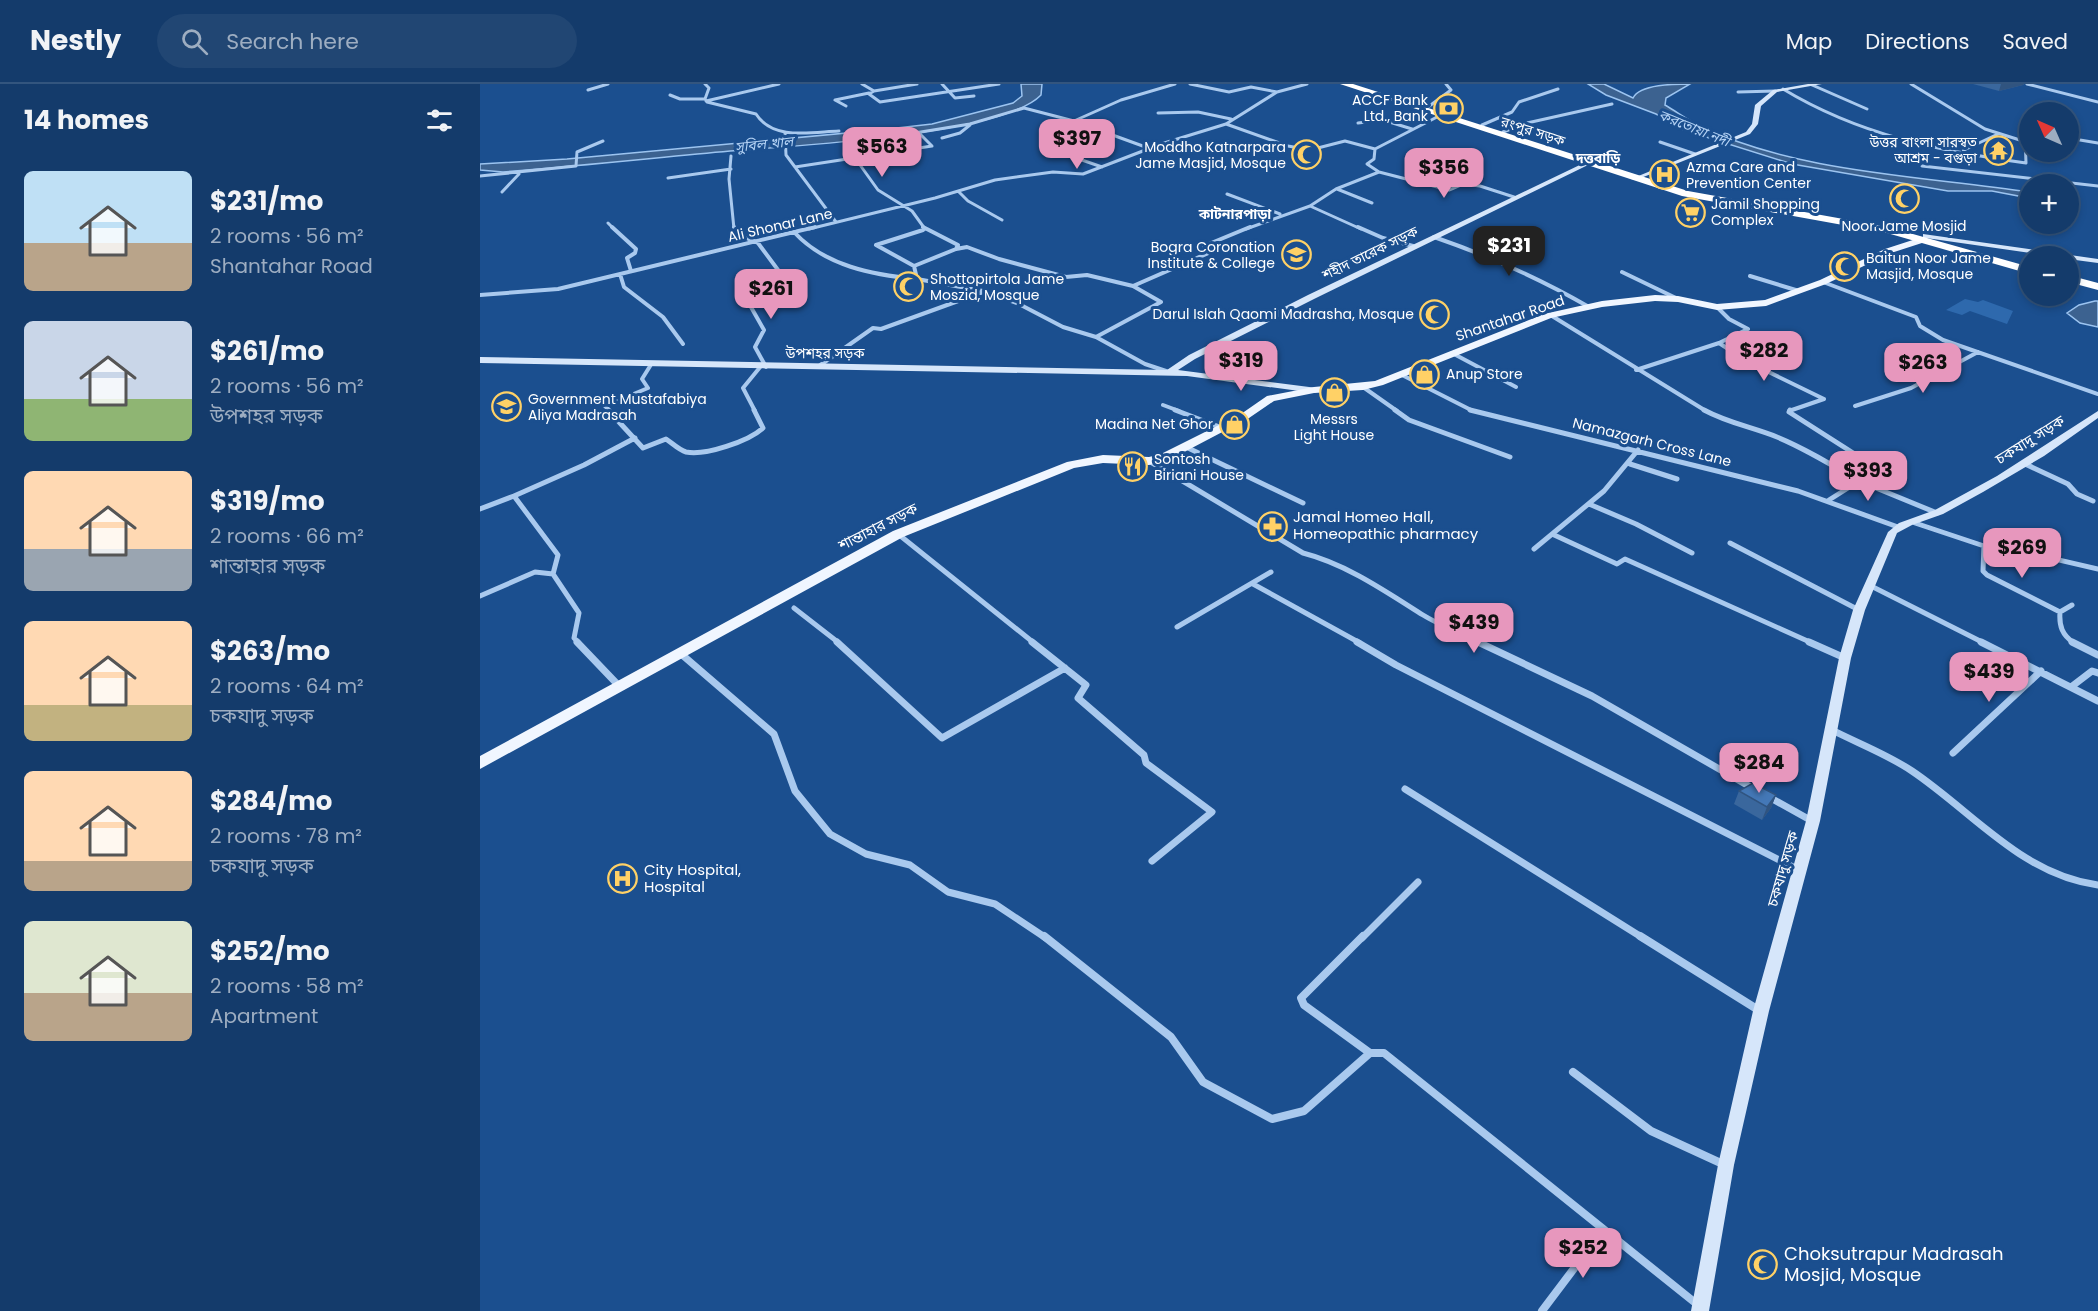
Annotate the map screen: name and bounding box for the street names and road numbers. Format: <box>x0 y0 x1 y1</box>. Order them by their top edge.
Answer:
street label: রংপুর সড়ক <box>1497 111 1568 151</box>
street label: Ali Shonar Lane <box>726 203 835 247</box>
street label: শহীদ তারেক সড়ক <box>1318 221 1422 285</box>
street label: Shantahar Road <box>1453 290 1567 346</box>
street label: উপশহর সড়ক <box>784 343 865 363</box>
street label: চকযাদু সড়ক <box>1990 410 2069 470</box>
street label: Namazgarh Cross Lane <box>1571 413 1734 471</box>
street label: শান্তাহার সড়ক <box>834 497 922 556</box>
street label: চকযাদু সড়ক <box>1761 828 1804 910</box>

